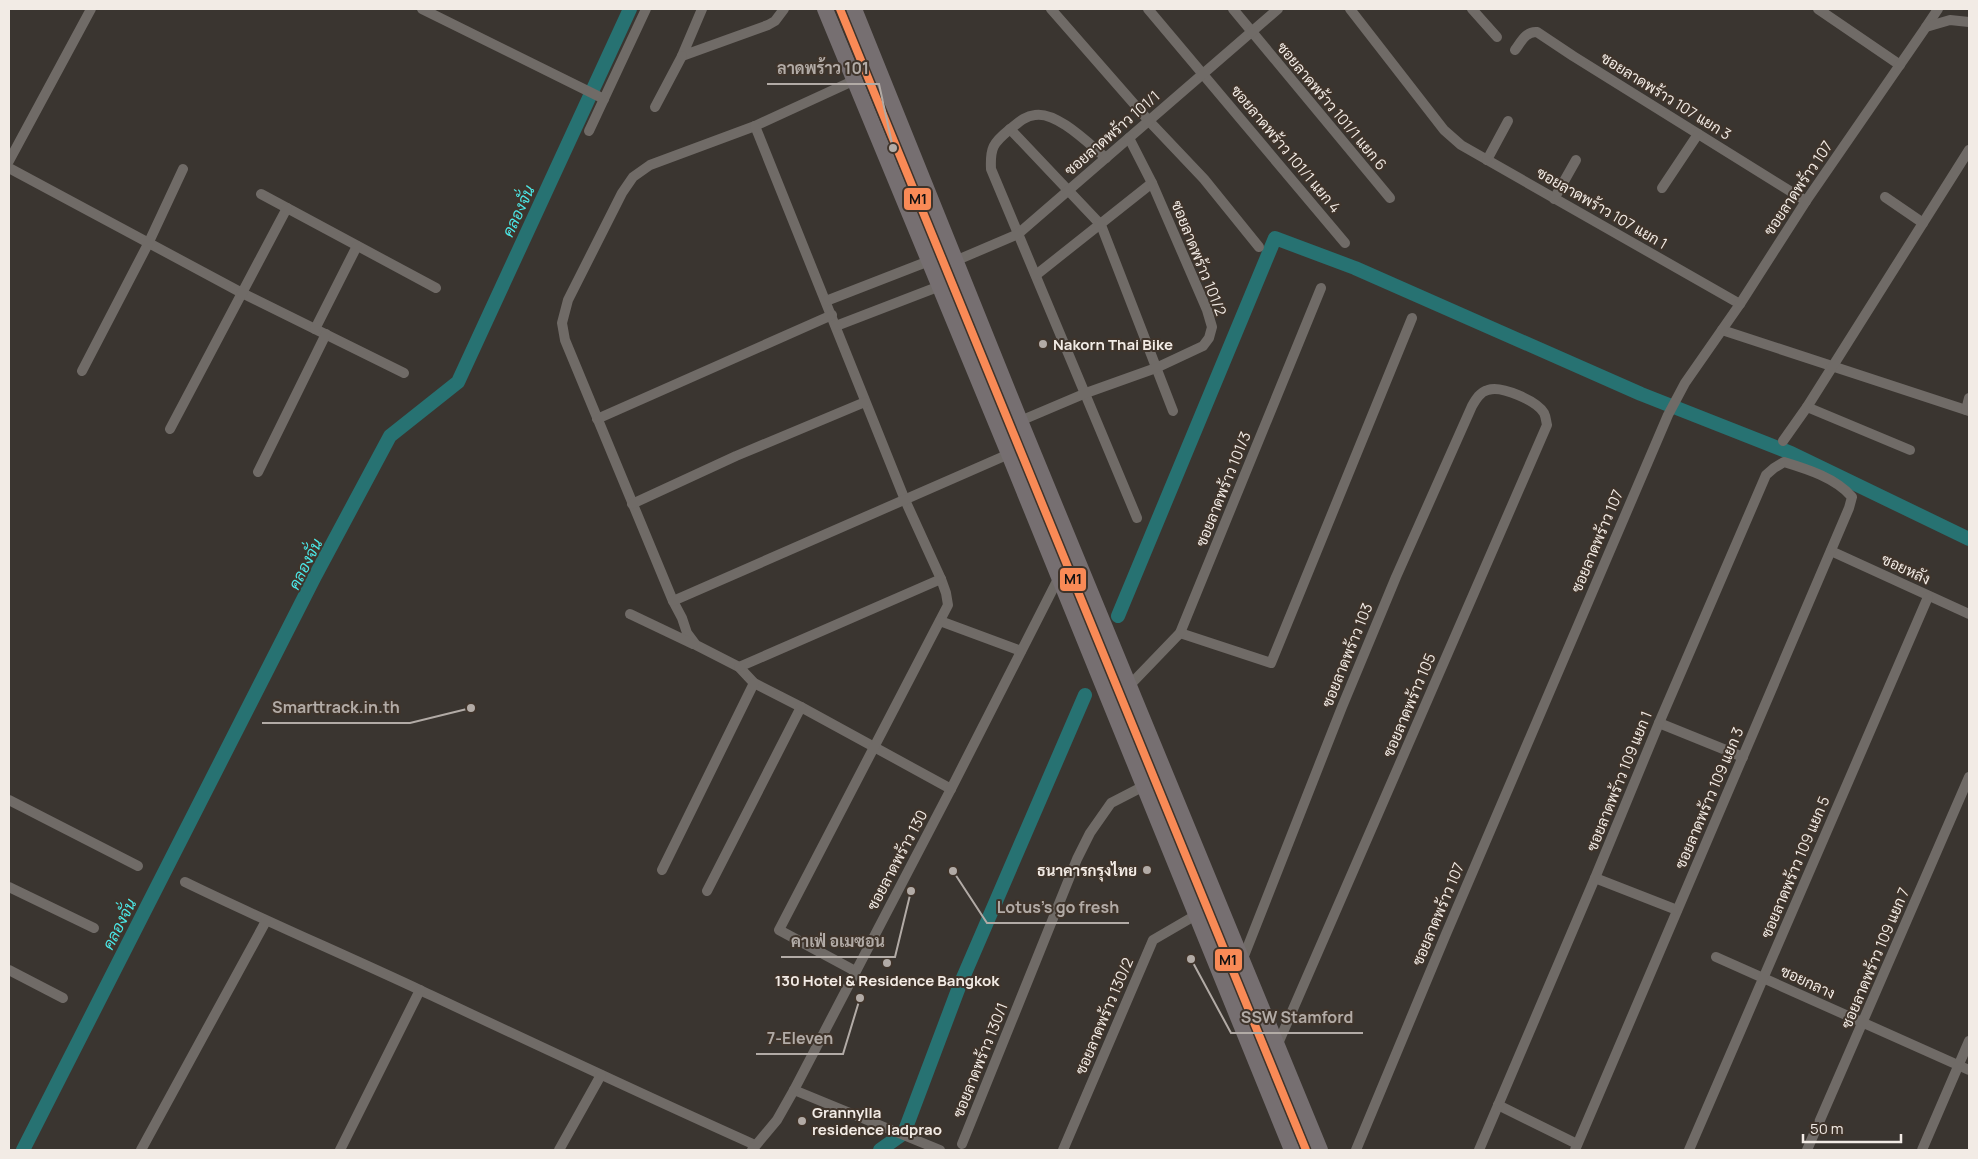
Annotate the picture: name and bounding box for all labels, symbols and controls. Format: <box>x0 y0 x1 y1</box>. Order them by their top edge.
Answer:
street label: ซอยลาดพร้าว 101/1 แยก 6 <box>1272 37 1392 175</box>
street label: ซอยลาดพร้าว 107 แยก 3 <box>1597 47 1735 145</box>
callout: ลาดพร้าว 101 <box>767 53 879 84</box>
text: ลาดพร้าว 101 <box>777 57 869 79</box>
street label: ซอยลาดพร้าว 101/1 แยก 4 <box>1226 81 1346 217</box>
street label: ซอยลาดพร้าว 101/1 <box>1060 86 1164 180</box>
street label: ซอยลาดพร้าว 107 <box>1759 137 1837 239</box>
street label: ซอยลาดพร้าว 107 แยก 1 <box>1533 162 1671 254</box>
water label: คลองจั่น <box>494 181 540 240</box>
line badge: M1 <box>903 187 932 211</box>
text: M1 <box>909 189 927 208</box>
street label: ซอยลาดพร้าว 101/2 <box>1166 197 1232 319</box>
place label: Nakorn Thai Bike <box>1053 334 1173 355</box>
marker: Nakorn Thai Bike <box>1037 338 1049 350</box>
street label: ซอยลาดพร้าว 101/3 <box>1190 428 1256 550</box>
street label: ซอยลาดพร้าว 107 <box>1566 486 1628 596</box>
water label: คลองจั่น <box>281 534 327 593</box>
street label: ซอยหลัง <box>1878 549 1934 589</box>
line badge: M1 <box>1059 567 1087 592</box>
text: M1 <box>1064 569 1082 588</box>
street label: ซอยลาดพร้าว 103 <box>1317 600 1377 710</box>
street label: ซอยลาดพร้าว 105 <box>1378 650 1440 760</box>
callout: Smarttrack.in.th <box>262 692 410 723</box>
text: Smarttrack.in.th <box>272 696 400 718</box>
street label: ซอยลาดพร้าว 109 แยก 1 <box>1581 708 1657 854</box>
street label: ซอยลาดพร้าว 109 แยก 3 <box>1670 724 1748 872</box>
street label: ซอยลาดพร้าว 109 แยก 5 <box>1756 793 1834 941</box>
street label: ซอยลาดพร้าว 130 <box>862 806 932 914</box>
street label: ซอยลาดพร้าว 107 <box>1407 859 1469 969</box>
place label: ธนาคารกรุงไทย <box>1037 860 1137 882</box>
marker: ธนาคารกรุงไทย <box>1141 864 1153 876</box>
street label: ซอยลาดพร้าว 109 แยก 7 <box>1836 884 1914 1032</box>
callout: Lotus's go fresh <box>987 892 1129 923</box>
water label: คลองจั่น <box>95 894 141 953</box>
text: Lotus's go fresh <box>997 896 1119 918</box>
callout: คาเฟ่ อเมซอน <box>781 926 895 957</box>
text: คาเฟ่ อเมซอน <box>791 930 885 952</box>
line badge: M1 <box>1214 948 1243 972</box>
text: M1 <box>1219 950 1237 969</box>
street label: ซอยลาดพร้าว 130/2 <box>1070 954 1138 1078</box>
marker: 130 Hotel & Residence Bangkok <box>881 957 893 969</box>
street label: ซอยกลาง <box>1777 960 1839 1004</box>
place label: 130 Hotel & Residence Bangkok <box>775 970 1000 991</box>
street label: ซอยลาดพร้าว 130/1 <box>947 999 1013 1121</box>
callout: SSW Stamford <box>1231 1002 1363 1033</box>
text: SSW Stamford <box>1241 1006 1353 1028</box>
callout: 7-Eleven <box>756 1023 843 1054</box>
text: 7-Eleven <box>767 1027 833 1049</box>
place label: Grannylla residence ladprao <box>812 1102 942 1140</box>
scale bar <box>1803 1112 1900 1144</box>
marker: Grannylla residence ladprao <box>796 1115 808 1127</box>
text: 50 m <box>1810 1118 1844 1139</box>

